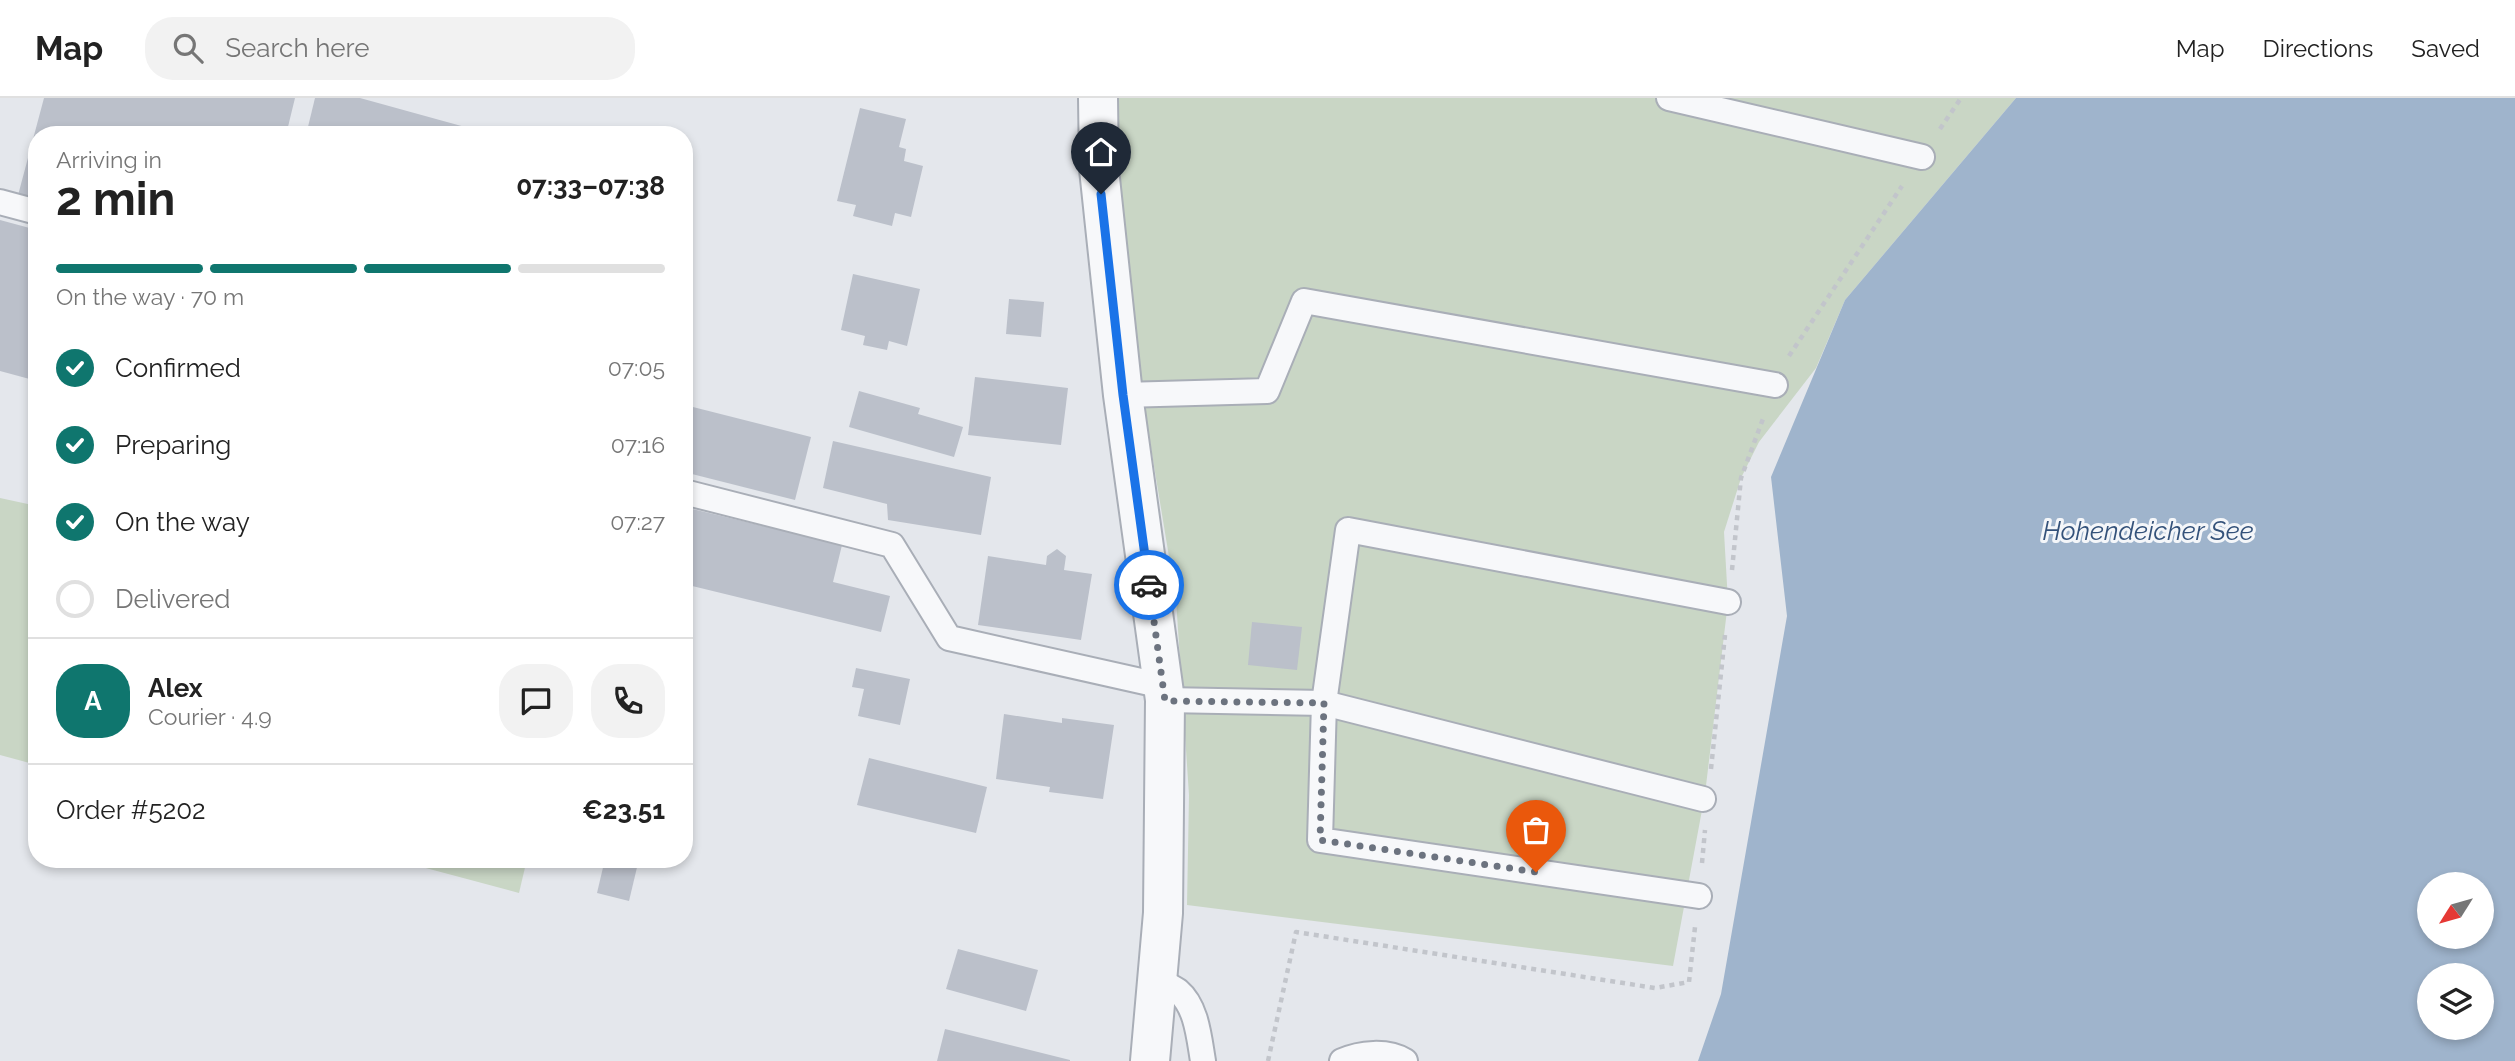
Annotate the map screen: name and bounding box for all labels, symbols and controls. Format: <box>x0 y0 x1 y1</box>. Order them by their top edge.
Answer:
search box <box>145 17 635 80</box>
text: Map <box>35 29 103 68</box>
icon: search <box>169 29 207 67</box>
text: Search here <box>225 33 370 63</box>
text: Map <box>2176 34 2225 63</box>
text: Directions <box>2263 34 2373 63</box>
text: Saved <box>2411 34 2480 63</box>
pin <box>1071 122 1131 194</box>
icon: home <box>1082 133 1120 171</box>
text: Arriving in <box>56 146 162 173</box>
text: 07:33–07:38 <box>516 171 665 201</box>
text: 2 min <box>56 172 175 226</box>
text: On the way · 70 m <box>56 283 244 310</box>
icon: check <box>56 349 94 387</box>
text: Confirmed <box>115 353 241 383</box>
text: 07:05 <box>608 354 665 381</box>
icon: check <box>56 426 94 464</box>
text: Preparing <box>115 430 231 460</box>
text: 07:16 <box>611 431 665 458</box>
icon: check <box>56 503 94 541</box>
text: On the way <box>115 507 250 537</box>
text: 07:27 <box>610 508 665 535</box>
water label: Hohendeicher See <box>2042 516 2254 546</box>
courier <box>1114 550 1184 620</box>
icon: car <box>1130 566 1168 604</box>
text: Delivered <box>115 584 230 614</box>
button: chat <box>499 664 573 738</box>
button: phone <box>591 664 665 738</box>
text: Alex <box>148 673 203 703</box>
text: A <box>84 686 102 716</box>
text: Courier · 4.9 <box>148 703 272 730</box>
text: Order #5202 <box>56 795 206 825</box>
text: €23.51 <box>582 795 665 825</box>
pin <box>1506 800 1566 872</box>
icon: bag <box>1517 811 1555 849</box>
north arrow <box>2417 872 2494 948</box>
map controls <box>2417 872 2494 1040</box>
button: layers <box>2417 963 2494 1040</box>

